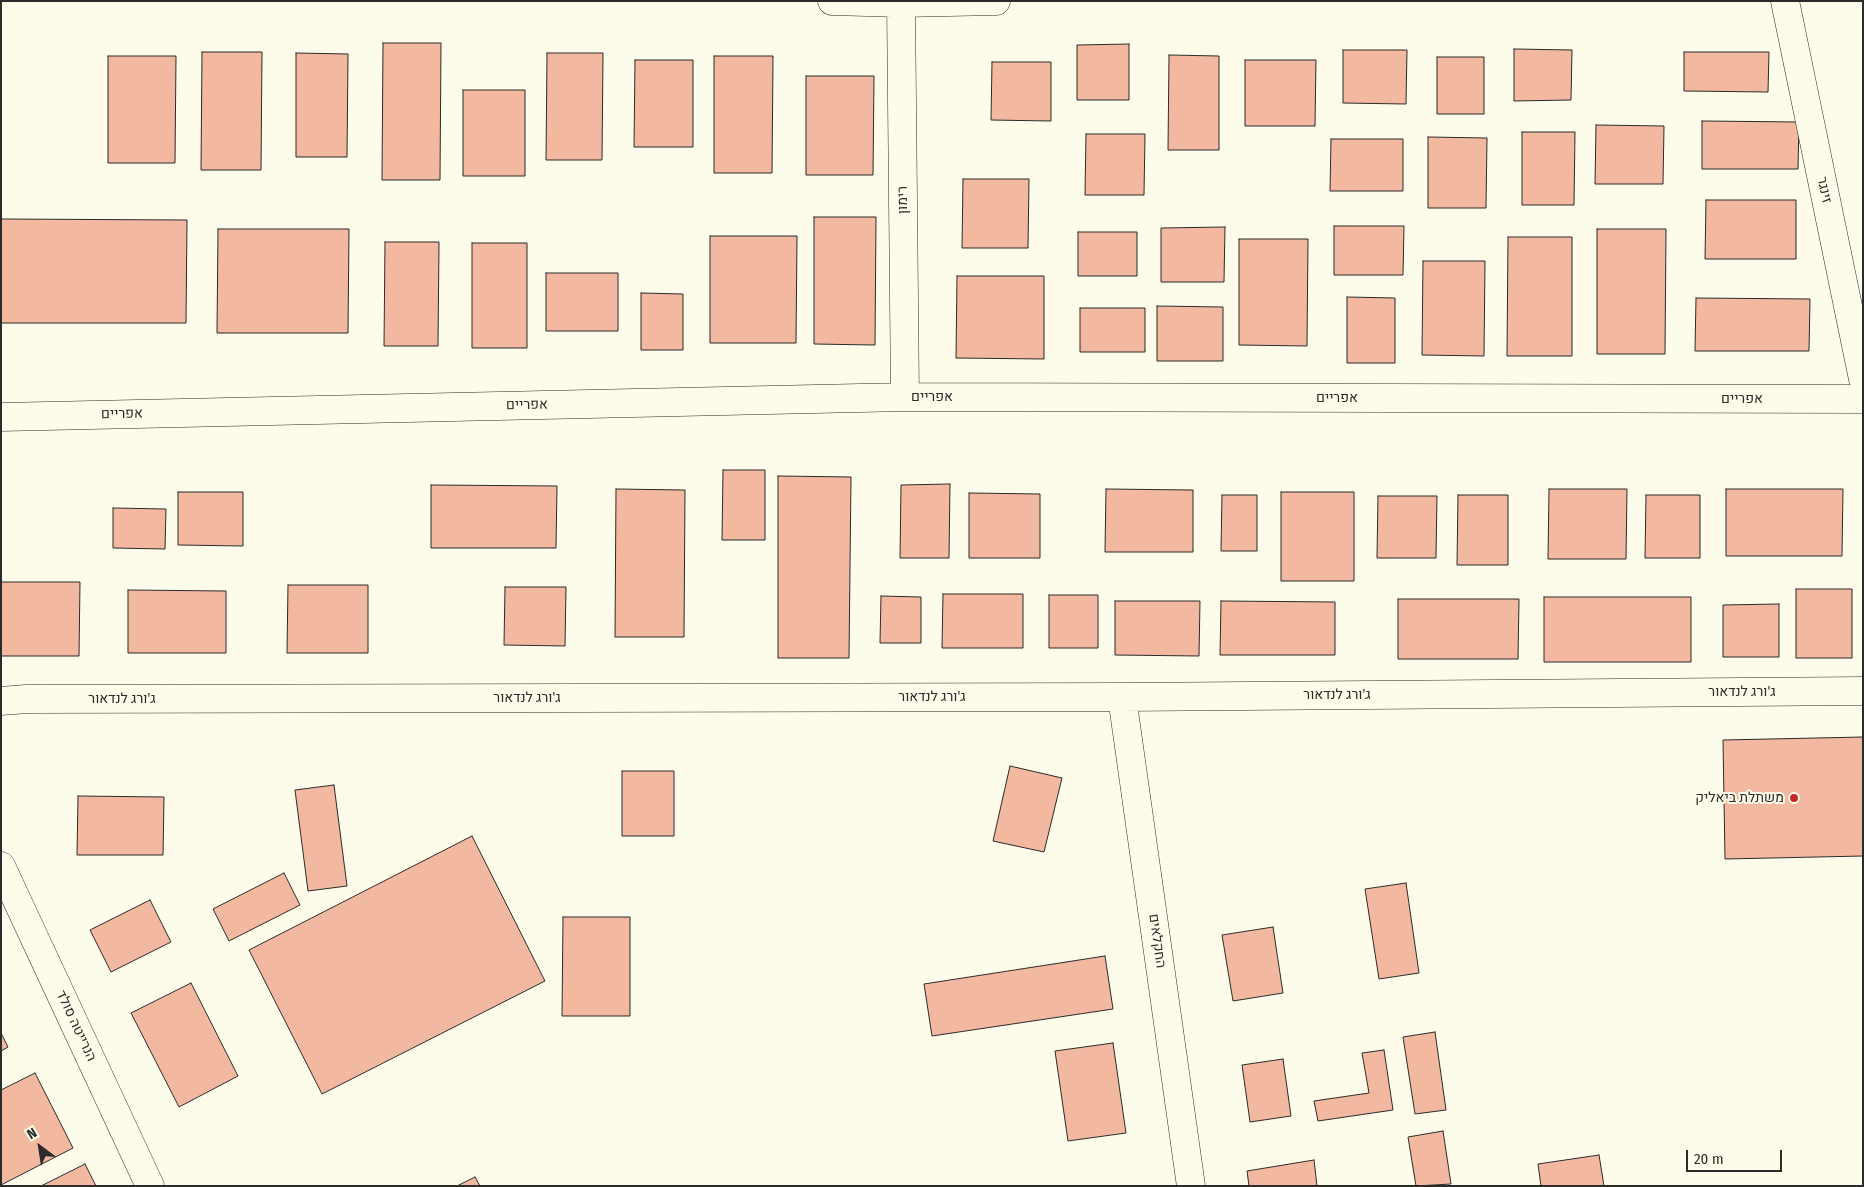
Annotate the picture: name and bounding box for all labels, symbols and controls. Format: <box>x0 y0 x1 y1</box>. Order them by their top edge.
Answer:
street label: זינגר <box>1813 175 1835 205</box>
street label: רימון <box>894 186 912 214</box>
street label: אפריים <box>911 389 953 405</box>
street label: אפריים <box>1316 390 1358 406</box>
street label: אפריים <box>1721 391 1763 407</box>
street label: אפריים <box>506 396 548 414</box>
street label: אפריים <box>101 405 143 423</box>
street label: ג'ורג לנדאור <box>1708 684 1776 700</box>
street label: ג'ורג לנדאור <box>1303 687 1371 703</box>
street label: ג'ורג לנדאור <box>898 689 966 705</box>
street label: ג'ורג לנדאור <box>493 690 561 706</box>
street label: ג'ורג לנדאור <box>88 691 156 707</box>
place label: משתלת ביאליק <box>1695 790 1784 806</box>
marker: משתלת ביאליק <box>1788 792 1800 804</box>
street label: החקלאים <box>1145 913 1169 969</box>
street label: הנרייטה סולד <box>52 988 100 1064</box>
north arrow <box>15 1122 65 1172</box>
text: N <box>24 1124 40 1143</box>
scale bar <box>1689 1140 1785 1172</box>
text: 20 m <box>1694 1150 1724 1168</box>

